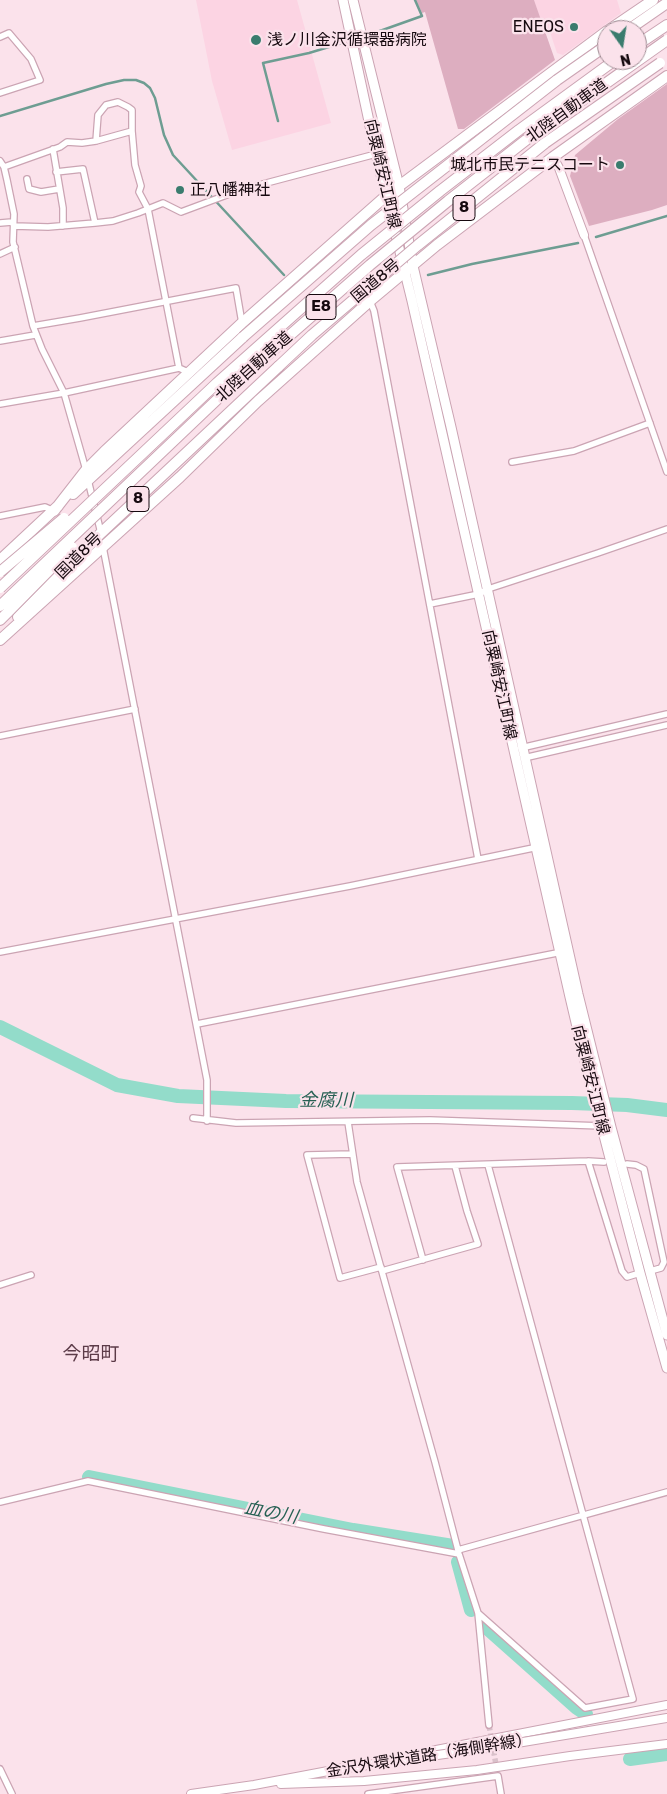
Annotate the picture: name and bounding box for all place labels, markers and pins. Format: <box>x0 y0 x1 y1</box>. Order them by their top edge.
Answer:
place label: ENEOS <box>513 17 564 37</box>
marker: ENEOS <box>568 21 580 33</box>
place label: 浅ノ川金沢循環器病院 <box>267 30 427 50</box>
marker: 浅ノ川金沢循環器病院 <box>249 33 263 47</box>
place label: 城北市民テニスコート <box>450 155 610 175</box>
marker: 城北市民テニスコート <box>614 159 626 171</box>
place label: 正八幡神社 <box>190 180 270 200</box>
marker: 正八幡神社 <box>174 184 186 196</box>

